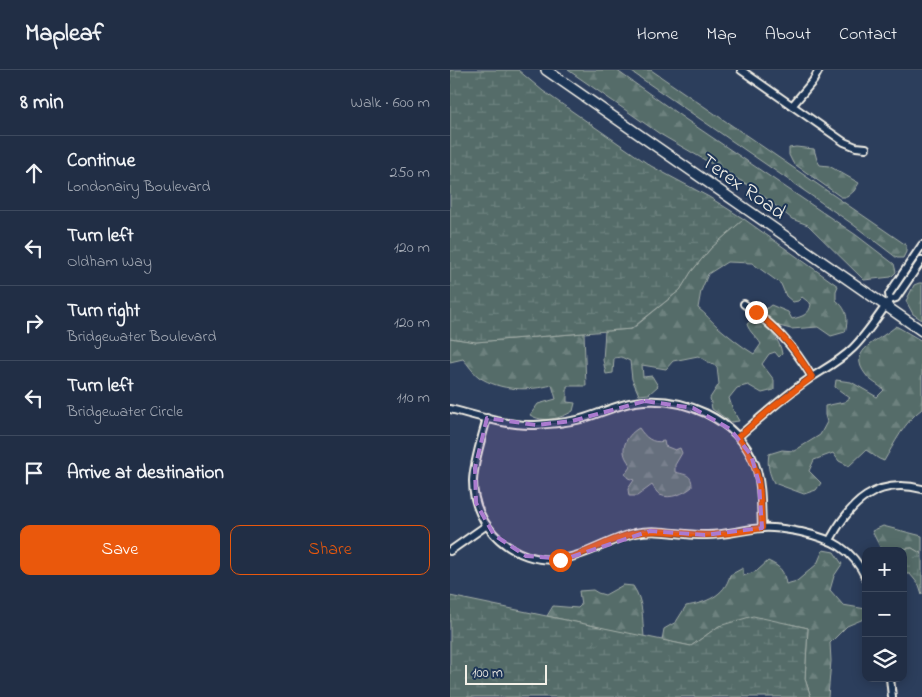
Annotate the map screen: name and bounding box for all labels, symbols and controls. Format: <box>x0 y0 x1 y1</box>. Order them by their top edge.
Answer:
text: Mapleaf <box>25 17 104 52</box>
text: Home <box>637 22 678 48</box>
text: Map <box>706 22 737 48</box>
text: About <box>765 22 811 48</box>
text: Contact <box>839 22 897 48</box>
text: 8 min <box>20 88 64 118</box>
text: Walk · 600 m <box>351 91 430 115</box>
street label: Terex Road <box>694 147 792 228</box>
text: Continue <box>67 148 135 175</box>
icon: ahead <box>20 159 48 187</box>
text: 250 m <box>390 161 430 185</box>
text: Londonairy Boulevard <box>67 175 211 199</box>
text: Turn left <box>67 223 134 250</box>
icon: left <box>20 234 48 262</box>
text: 120 m <box>394 236 430 260</box>
text: Oldham Way <box>67 250 152 274</box>
text: Turn right <box>67 298 140 325</box>
route end <box>745 301 768 324</box>
icon: right <box>20 309 48 337</box>
text: 120 m <box>394 311 430 335</box>
text: Bridgewater Boulevard <box>67 325 216 349</box>
text: Turn left <box>67 373 134 400</box>
icon: left <box>20 384 48 412</box>
text: 110 m <box>396 386 430 410</box>
text: Bridgewater Circle <box>67 400 183 424</box>
icon: arrive <box>20 459 48 487</box>
text: Arrive at destination <box>67 460 224 487</box>
button: Save <box>20 525 220 575</box>
button: Share <box>230 525 430 575</box>
map controls <box>862 547 907 682</box>
button: + <box>862 547 907 592</box>
route start <box>549 549 572 572</box>
button: − <box>862 592 907 637</box>
button: layers <box>862 637 907 682</box>
scale bar <box>465 662 548 685</box>
text: 100 m <box>472 663 503 684</box>

